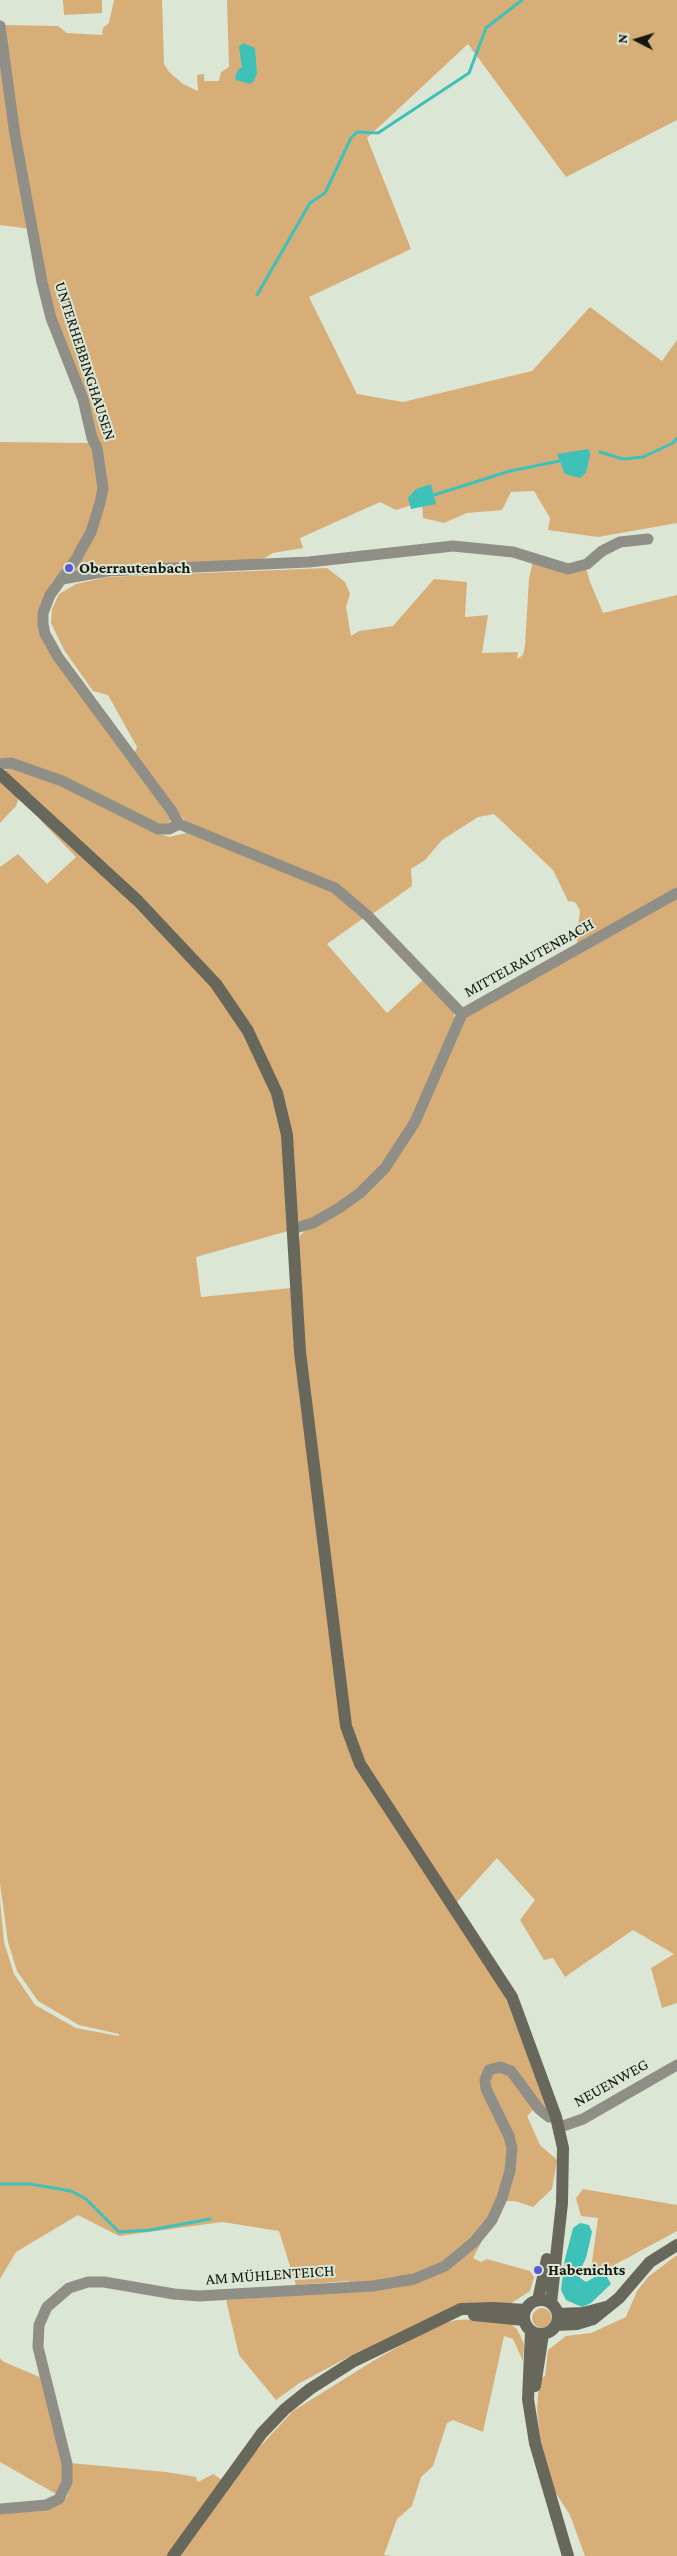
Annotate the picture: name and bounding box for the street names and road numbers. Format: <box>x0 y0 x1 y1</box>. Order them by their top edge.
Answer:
street label: UNTERHEBBINGHAUSEN <box>50 279 120 443</box>
street label: MITTELRAUTENBACH <box>461 914 597 1002</box>
street label: NEUENWEG <box>570 2055 652 2111</box>
street label: AM MÜHLENTEICH <box>205 2261 335 2289</box>

